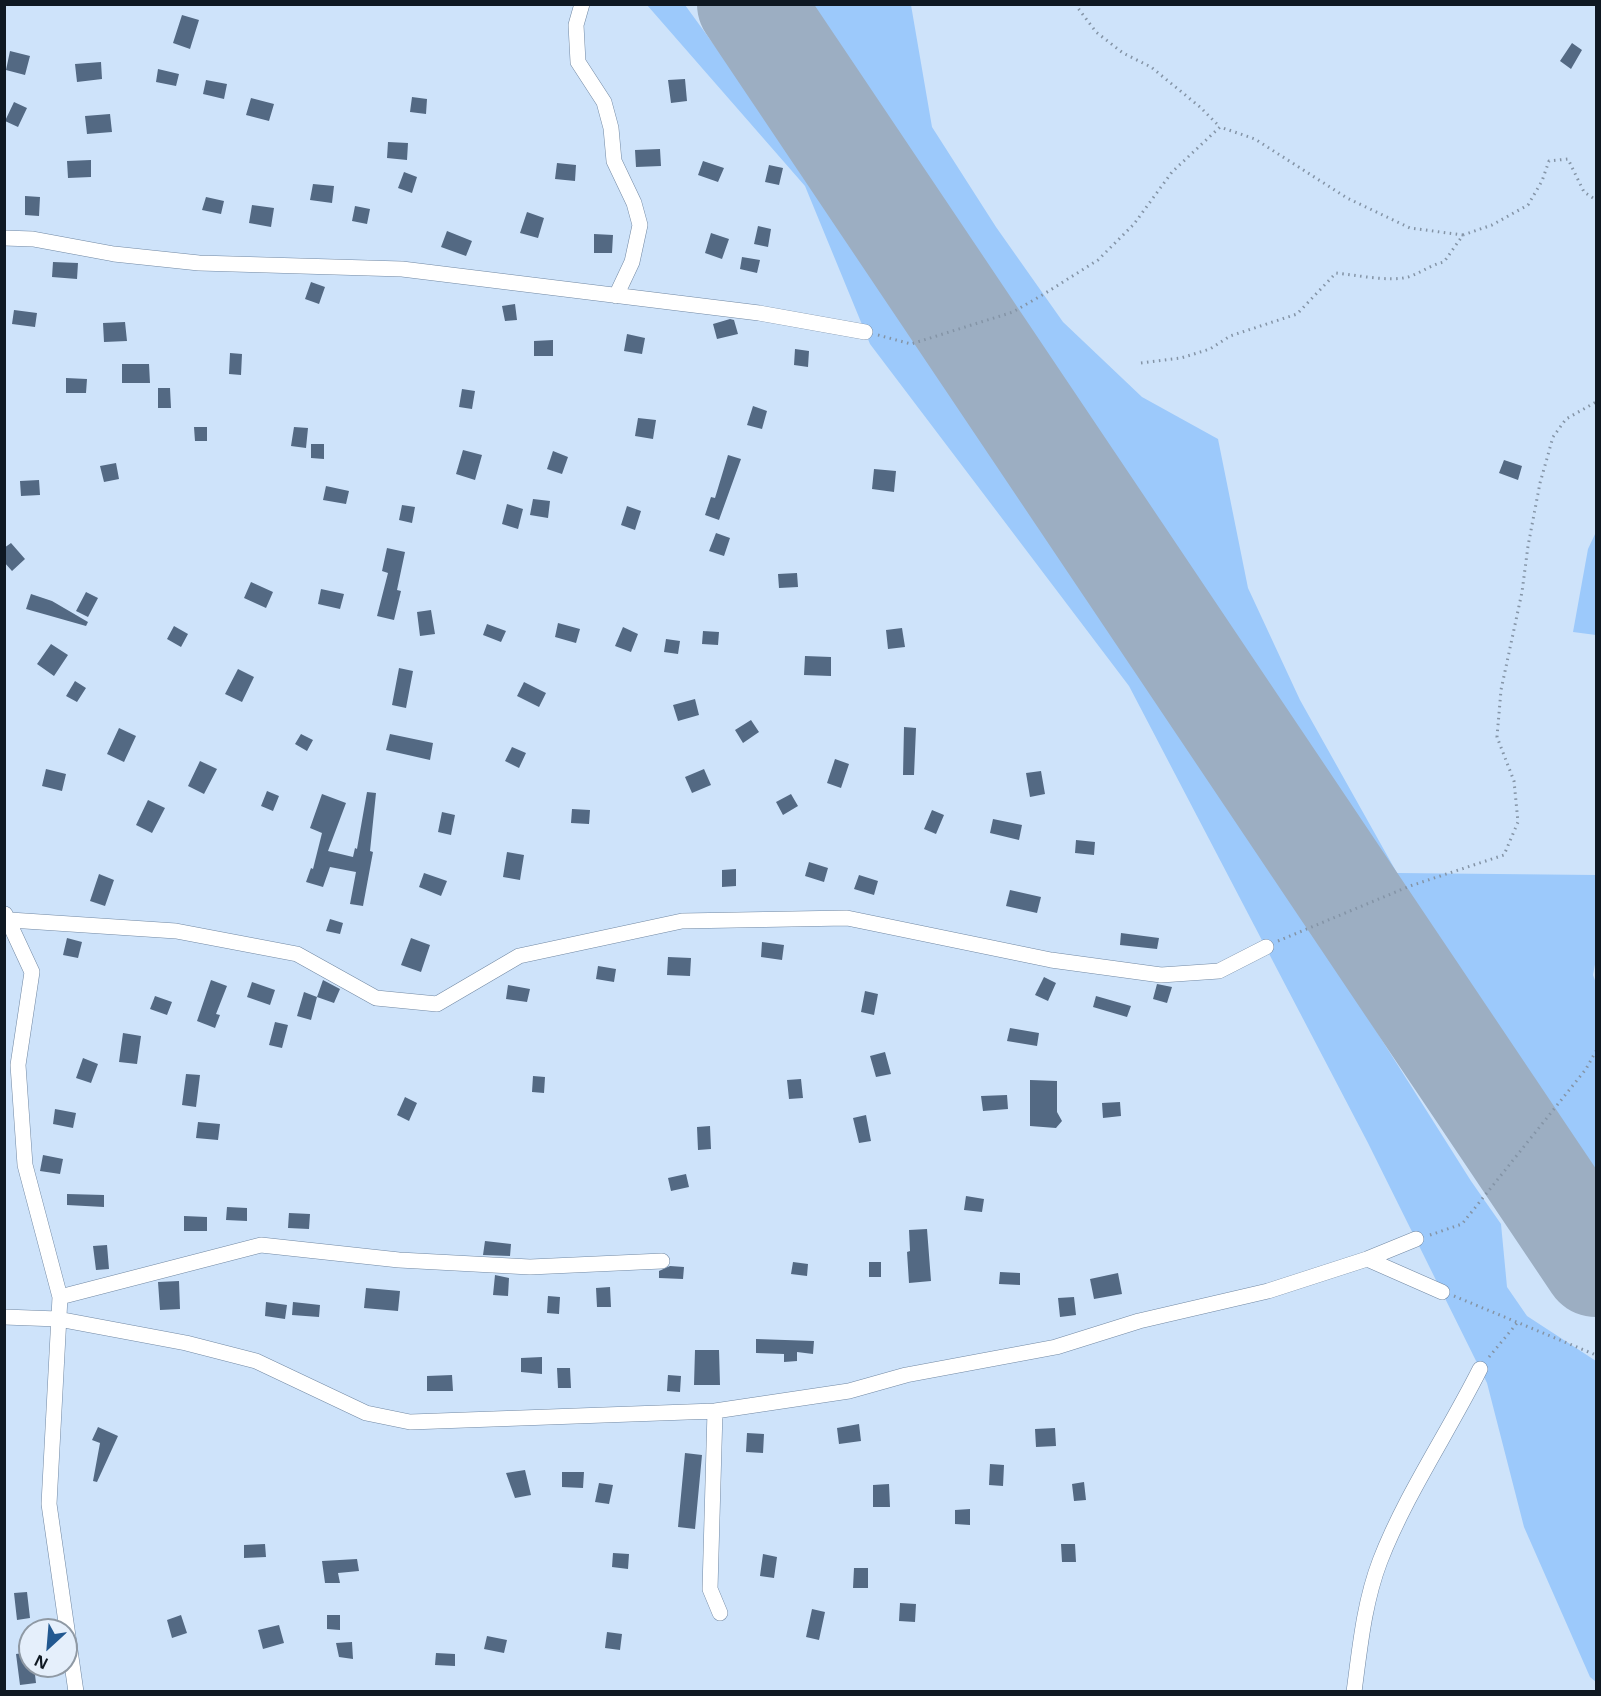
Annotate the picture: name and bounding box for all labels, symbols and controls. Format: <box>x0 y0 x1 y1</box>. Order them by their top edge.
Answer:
north arrow <box>18 1618 78 1678</box>
text: N <box>30 1650 52 1675</box>

